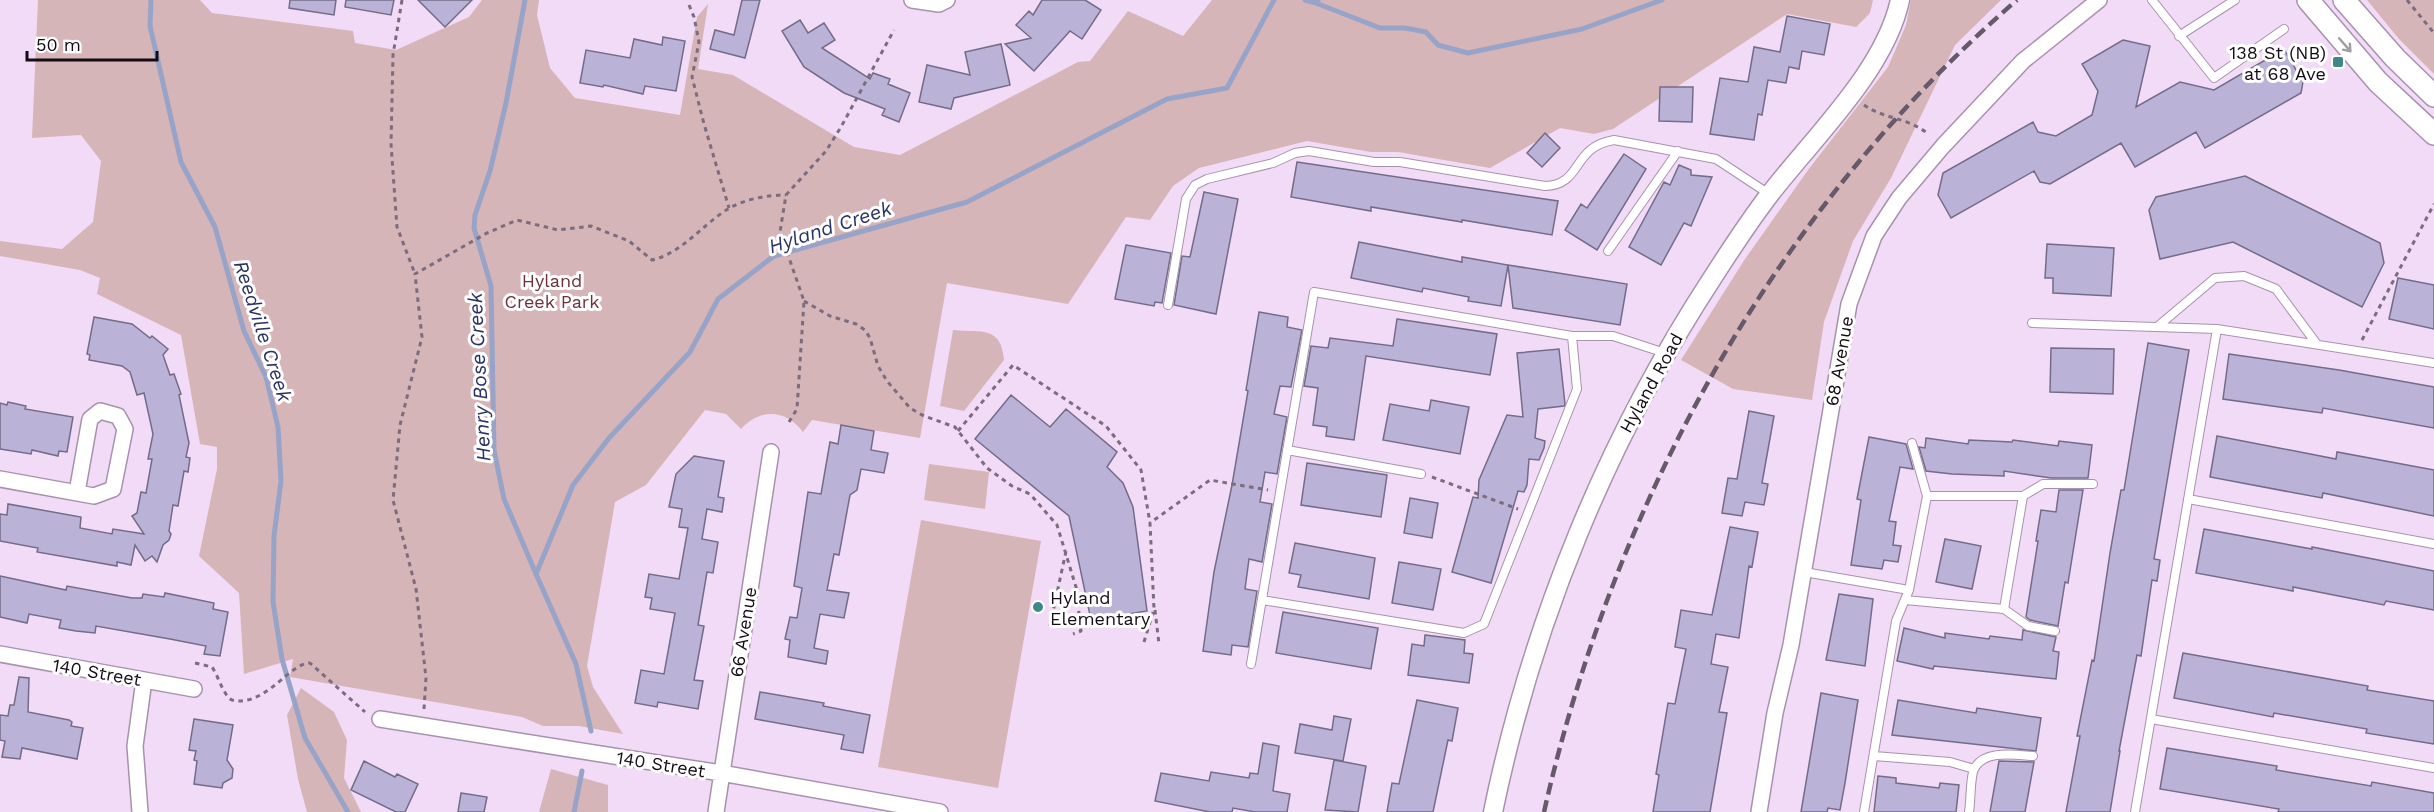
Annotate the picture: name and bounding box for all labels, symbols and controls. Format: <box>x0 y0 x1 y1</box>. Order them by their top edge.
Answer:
scale bar <box>27 24 158 62</box>
text: 50 m <box>36 34 81 55</box>
one-way arrow <box>2338 37 2352 52</box>
place label: 138 St (NB) at 68 Ave <box>2229 42 2326 84</box>
marker: 138 St (NB) at 68 Ave <box>2331 55 2345 69</box>
water label: Hyland Creek <box>765 195 896 258</box>
water label: Reedville Creek <box>229 257 297 406</box>
park label: Hyland Creek Park <box>505 270 599 312</box>
water label: Henry Bose Creek <box>463 291 495 462</box>
street label: 68 Avenue <box>1821 314 1857 408</box>
street label: Hyland Road <box>1615 329 1687 437</box>
street label: 66 Avenue <box>726 585 760 679</box>
place label: Hyland Elementary <box>1050 587 1151 629</box>
marker: Hyland Elementary <box>1031 600 1045 614</box>
street label: 140 Street <box>51 654 143 690</box>
street label: 140 Street <box>615 747 707 781</box>

